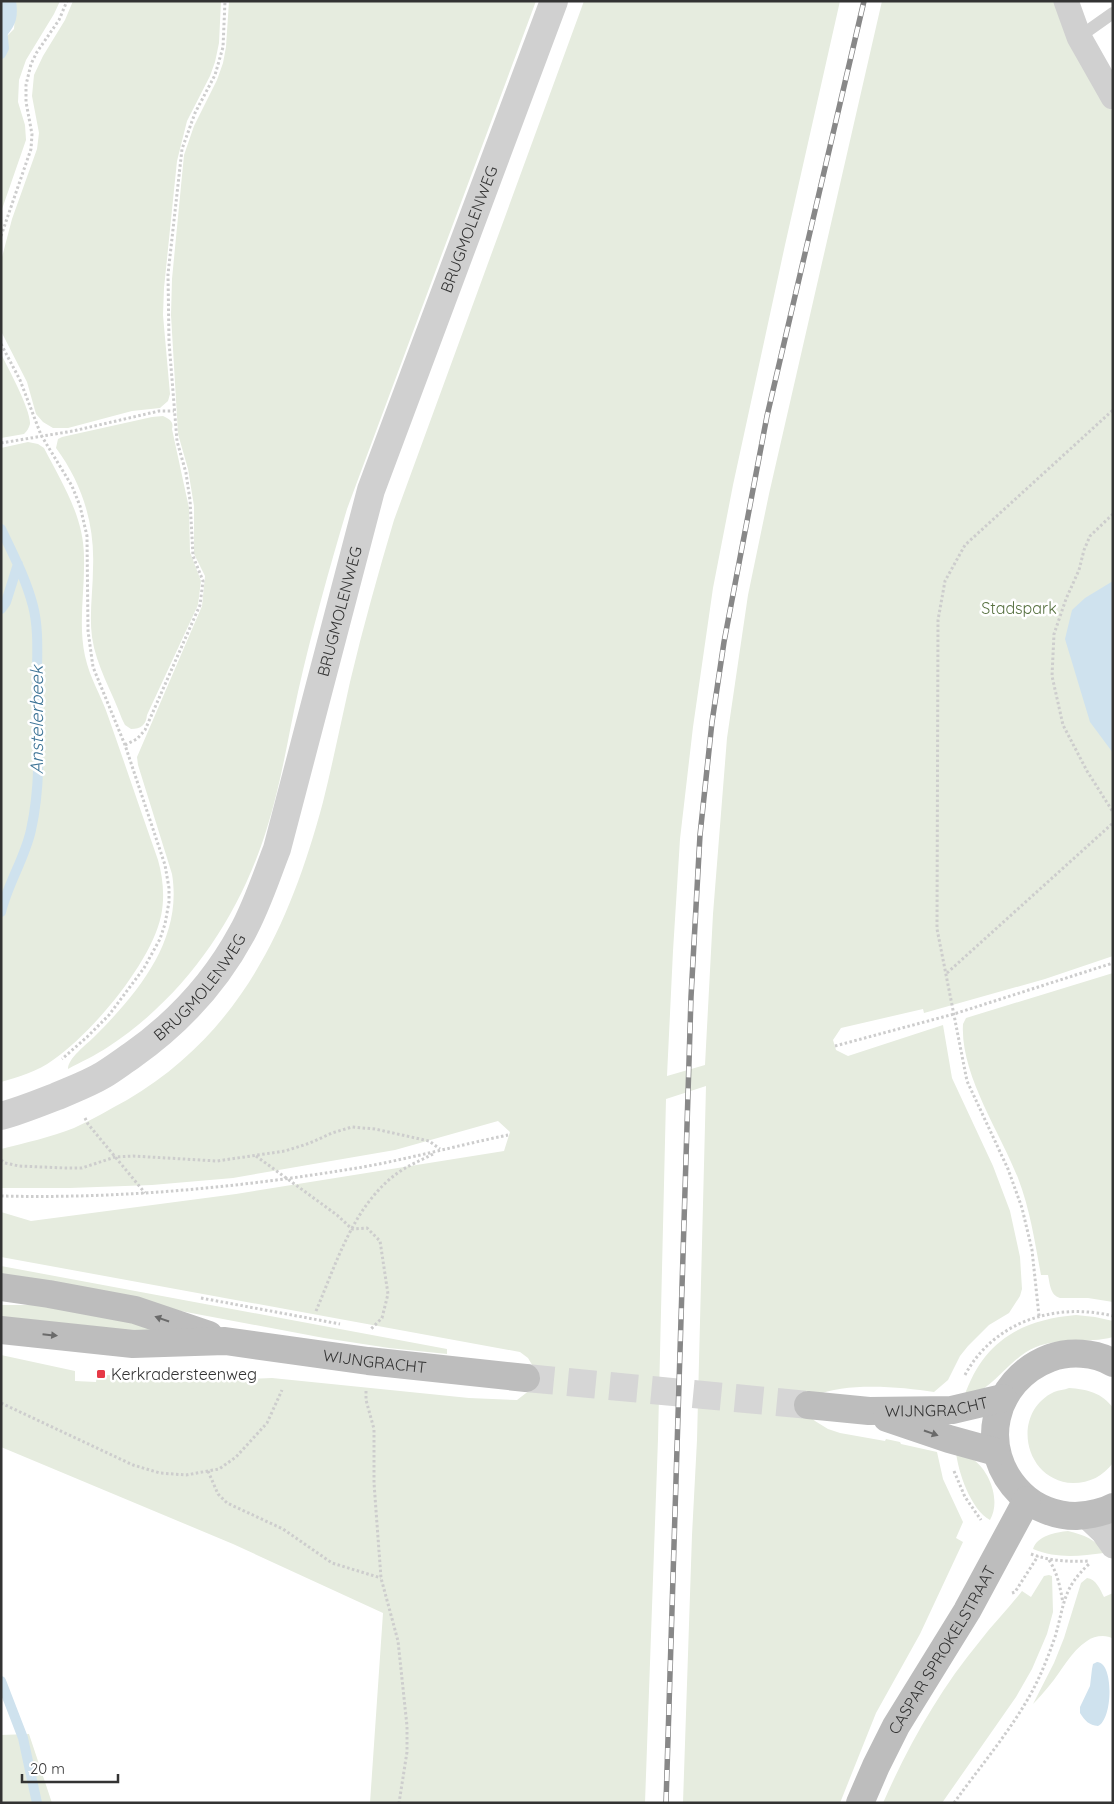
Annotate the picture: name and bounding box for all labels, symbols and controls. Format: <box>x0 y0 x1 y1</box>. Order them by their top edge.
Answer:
street label: BRUGMOLENWEG <box>436 163 502 295</box>
street label: BRUGMOLENWEG <box>313 544 366 679</box>
park label: Stadspark <box>981 598 1057 618</box>
water label: Anstelerbeek <box>25 664 48 774</box>
street label: BRUGMOLENWEG <box>149 930 250 1045</box>
one-way arrow <box>154 1315 169 1323</box>
one-way arrow <box>42 1332 58 1340</box>
street label: WIJNGRACHT <box>322 1345 428 1377</box>
place label: Kerkradersteenweg <box>111 1364 257 1384</box>
marker: Kerkradersteenweg <box>95 1368 107 1380</box>
street label: WIJNGRACHT <box>885 1392 990 1421</box>
one-way arrow <box>924 1430 939 1437</box>
street label: CASPAR SPROKELSTRAAT <box>884 1562 1000 1737</box>
scale bar <box>22 1752 119 1784</box>
text: 20 m <box>30 1759 65 1778</box>

